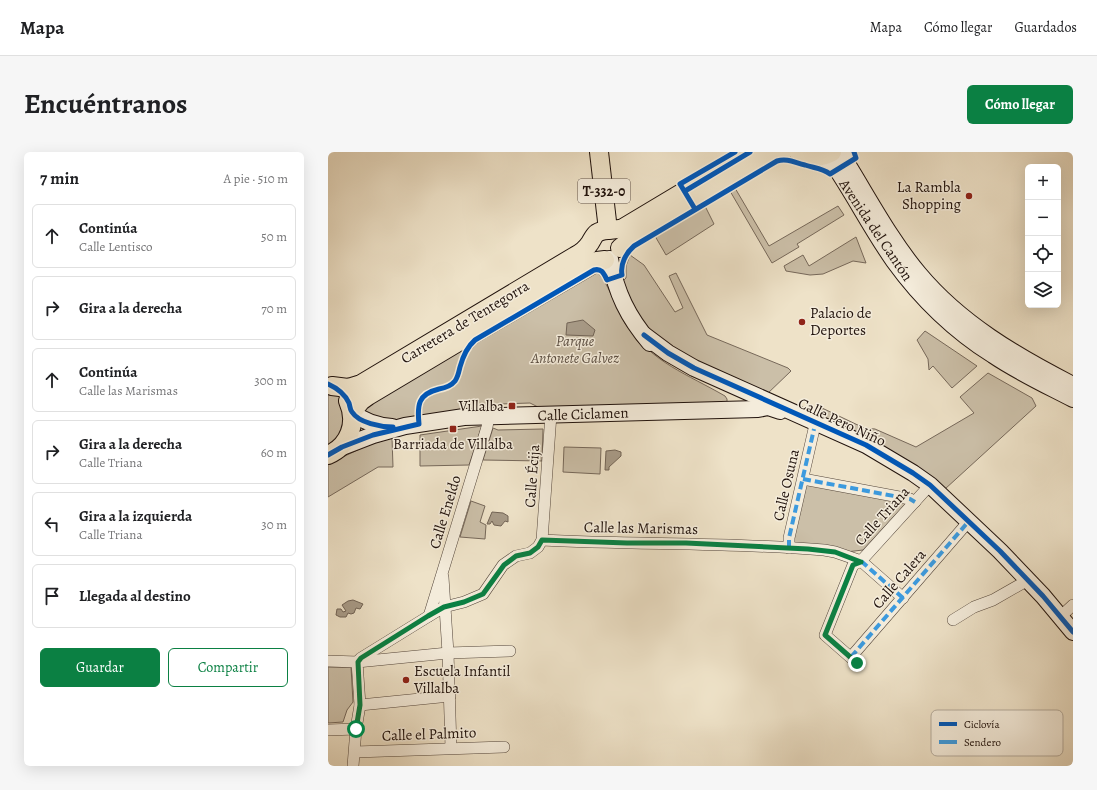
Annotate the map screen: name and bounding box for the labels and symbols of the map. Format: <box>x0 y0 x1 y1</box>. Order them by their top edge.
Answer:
street label: Avenida del Cantón <box>834 174 917 285</box>
place label: La Rambla Shopping <box>897 177 961 214</box>
road number: T-332-0 <box>578 179 630 203</box>
marker: La Rambla Shopping <box>964 191 974 201</box>
street label: Carretera de Tentegorra <box>397 276 533 368</box>
place label: Palacio de Deportes <box>810 303 872 340</box>
marker: Palacio de Deportes <box>797 317 807 327</box>
park label: Parque Antonete Galvez <box>530 331 619 368</box>
street label: Calle Pero Niño <box>795 393 889 451</box>
place label: Villalba <box>458 396 504 416</box>
marker: Villalba <box>507 401 517 411</box>
street label: Calle Ciclamen <box>537 402 629 426</box>
marker: Barriada de Villalba <box>448 424 458 434</box>
place label: Barriada de Villalba <box>393 434 513 454</box>
street label: Calle Écija <box>520 444 544 508</box>
street label: Calle Osuna <box>768 447 804 523</box>
street label: Calle Eneldo <box>424 473 466 551</box>
street label: Calle Triana <box>850 482 914 550</box>
street label: Calle las Marismas <box>584 517 698 539</box>
street label: Calle Calera <box>868 545 930 613</box>
route end <box>848 654 866 672</box>
place label: Escuela Infantil Villalba <box>413 661 510 698</box>
marker: Escuela Infantil Villalba <box>401 675 411 685</box>
legend <box>931 710 1063 756</box>
text: Ciclovía <box>964 717 1000 732</box>
route start <box>347 720 365 738</box>
street label: Calle el Palmito <box>381 722 477 746</box>
text: Sendero <box>964 735 1002 750</box>

